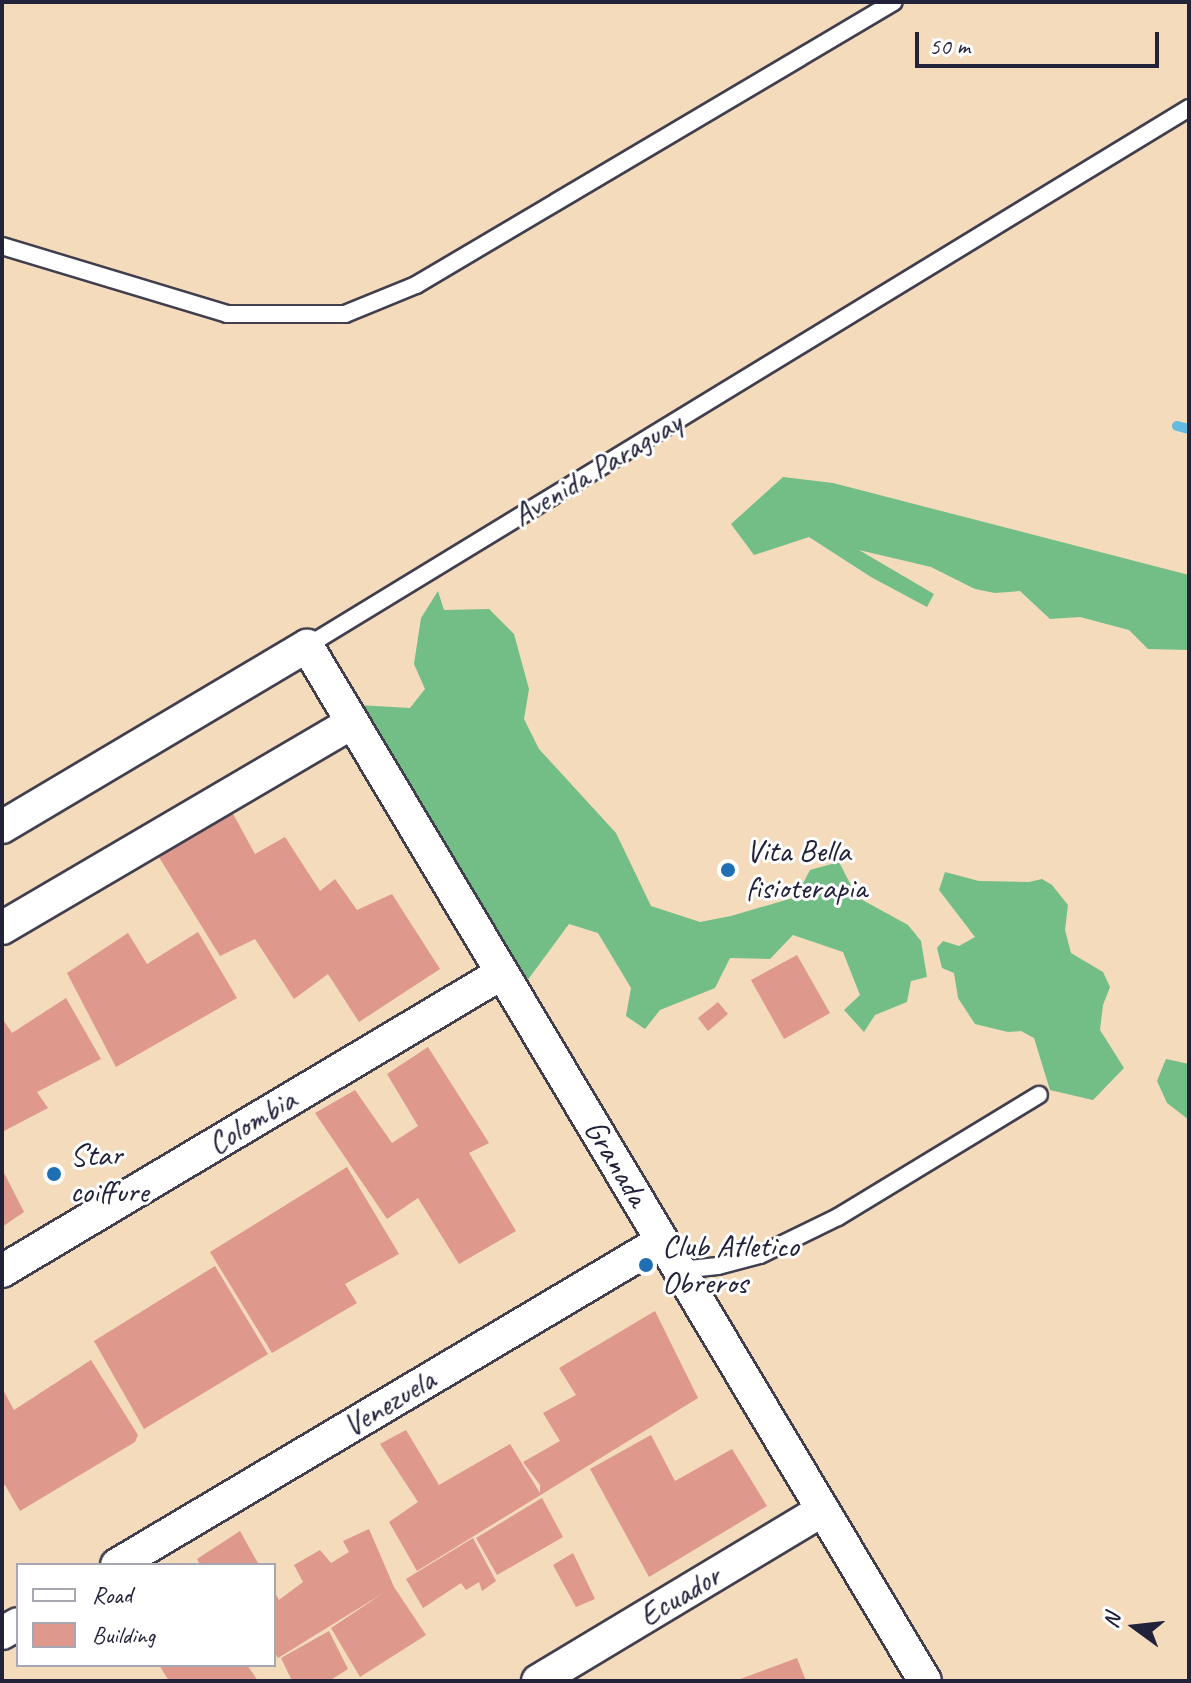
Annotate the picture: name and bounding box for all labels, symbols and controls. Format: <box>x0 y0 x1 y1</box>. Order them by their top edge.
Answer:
scale bar <box>919 16 1163 66</box>
text: 50 m <box>929 31 970 61</box>
street label: Avenida Paraguay <box>505 403 689 535</box>
place label: Vita Bella fisioterapia <box>746 833 867 908</box>
marker: Vita Bella fisioterapia <box>717 859 739 881</box>
street label: Colombia <box>201 1081 303 1163</box>
street label: Granada <box>575 1113 657 1213</box>
place label: Star coiffure <box>70 1137 148 1212</box>
marker: Star coiffure <box>45 1165 63 1183</box>
place label: Club Atletico Obreros <box>662 1228 798 1303</box>
marker: Club Atletico Obreros <box>637 1256 655 1274</box>
street label: Venezuela <box>336 1361 442 1445</box>
street label: Ecuador <box>632 1557 728 1635</box>
legend <box>16 1563 276 1667</box>
text: Road <box>92 1580 132 1610</box>
north arrow <box>1095 1587 1175 1667</box>
text: N <box>1097 1611 1127 1631</box>
text: Building <box>92 1620 155 1650</box>

